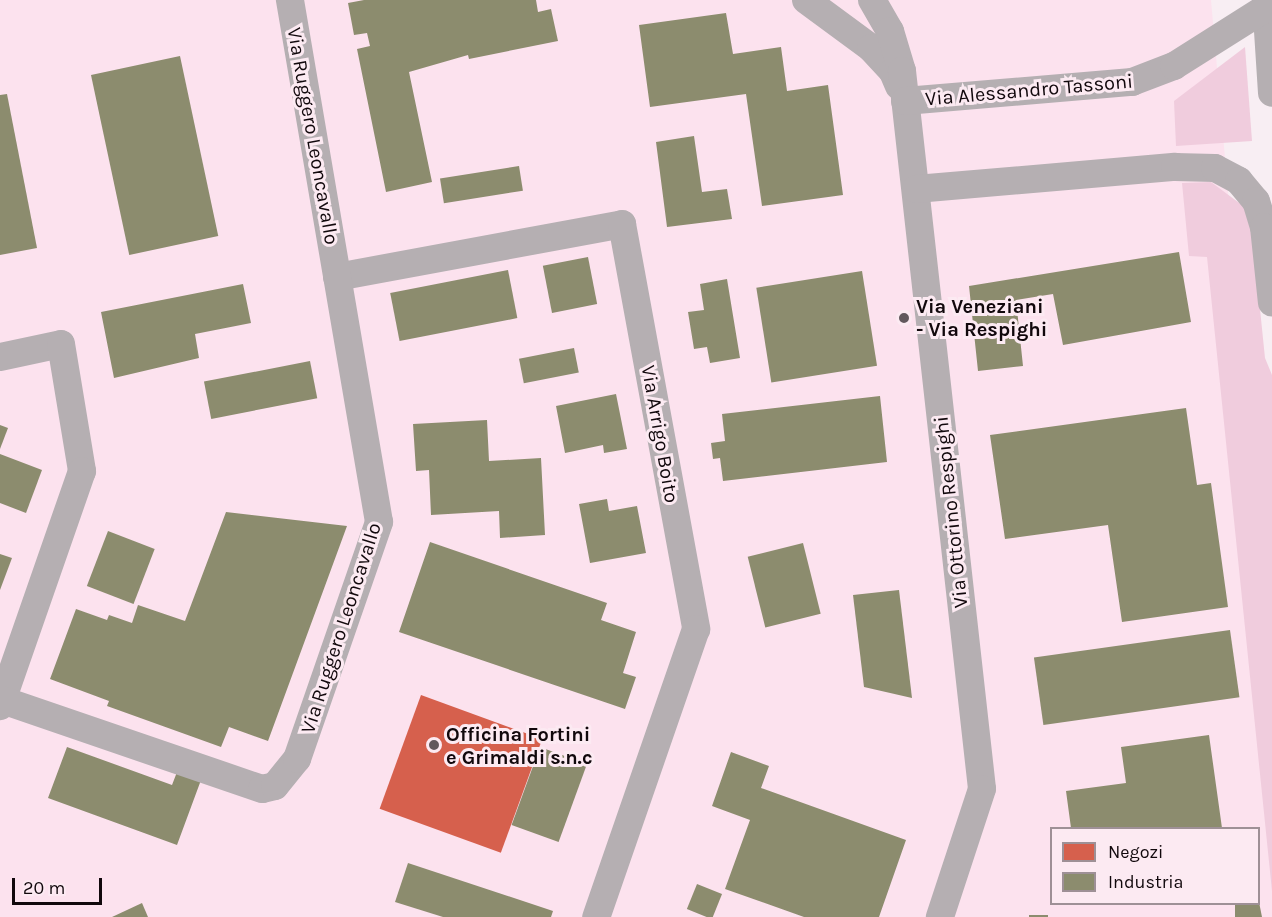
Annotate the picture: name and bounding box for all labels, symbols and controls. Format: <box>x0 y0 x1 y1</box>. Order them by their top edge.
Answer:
street label: Via Ruggero Leoncavallo <box>282 25 344 247</box>
street label: Via Alessandro Tassoni <box>924 69 1134 111</box>
place label: Via Veneziani - Via Respighi <box>916 294 1047 341</box>
marker: Via Veneziani - Via Respighi <box>897 311 911 325</box>
street label: Via Arrigo Boito <box>636 363 684 505</box>
street label: Via Ottorino Respighi <box>929 415 973 609</box>
street label: Via Ruggero Leoncavallo <box>296 520 386 736</box>
place label: Officina Fortini e Grimaldi s.n.c <box>446 722 592 769</box>
marker: Officina Fortini e Grimaldi s.n.c <box>427 738 441 752</box>
legend <box>1050 827 1260 905</box>
text: Negozi <box>1108 841 1163 863</box>
scale bar <box>15 866 105 904</box>
text: Industria <box>1108 871 1183 893</box>
text: 20 m <box>23 877 65 899</box>

